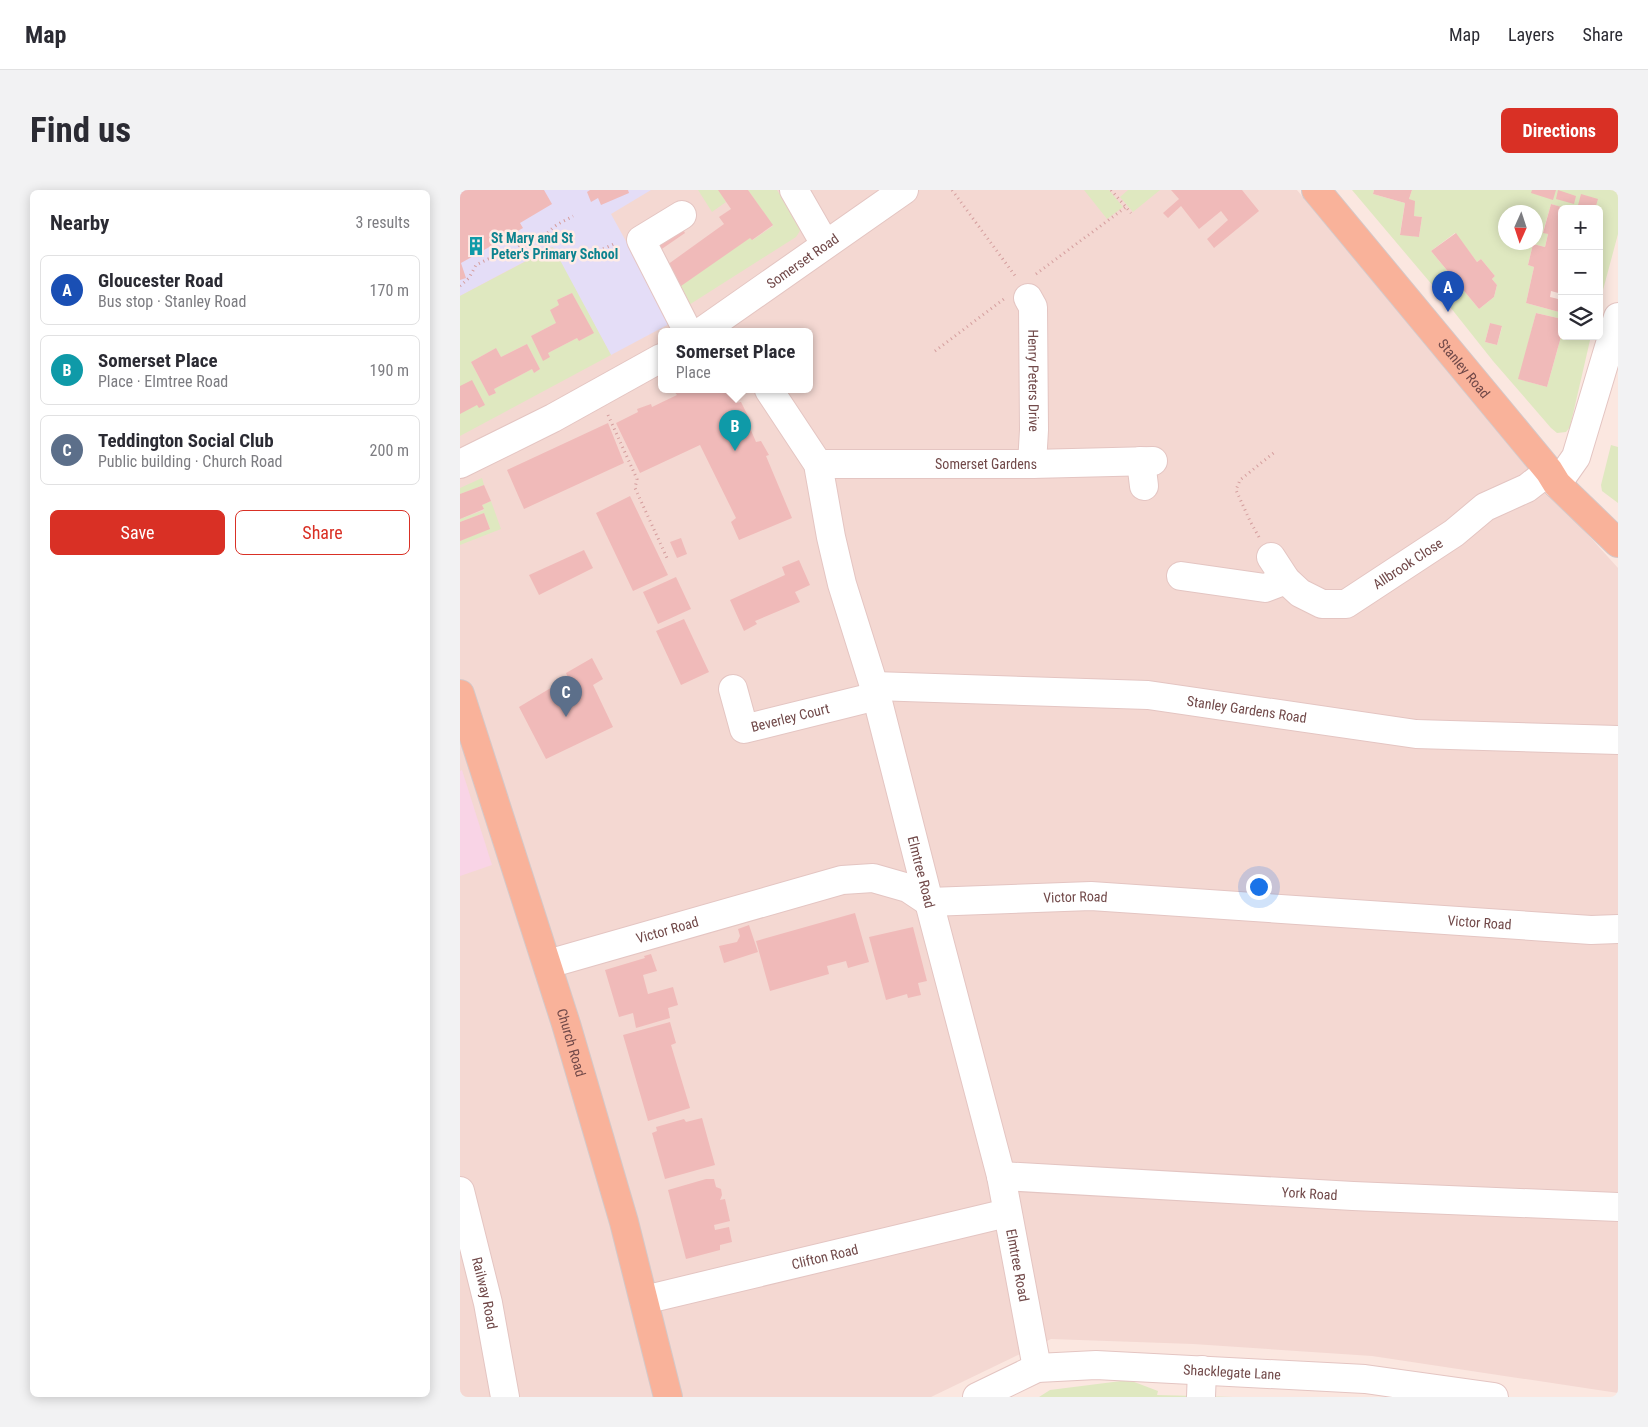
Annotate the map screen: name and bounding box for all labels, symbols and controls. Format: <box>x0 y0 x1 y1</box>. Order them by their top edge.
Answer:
text: Map <box>25 21 66 49</box>
text: Map <box>1449 24 1480 45</box>
text: Layers <box>1508 24 1555 45</box>
text: Share <box>1583 24 1623 45</box>
button: Directions <box>1501 108 1618 153</box>
text: Find us <box>30 110 131 151</box>
north arrow <box>1498 205 1543 250</box>
map controls <box>1558 205 1603 340</box>
button: + <box>1558 205 1603 250</box>
text: Nearby <box>50 211 109 235</box>
text: 3 results <box>355 213 410 232</box>
place label: St Mary and St Peter's Primary School <box>491 230 618 262</box>
street label: Somerset Road <box>764 230 842 292</box>
building icon: St Mary and St Peter's Primary School <box>465 235 487 257</box>
button: − <box>1558 250 1603 295</box>
text: Gloucester Road <box>98 269 223 292</box>
pin: A <box>1432 271 1464 312</box>
text: A <box>62 281 72 300</box>
text: 170 m <box>370 281 409 300</box>
text: Bus stop · Stanley Road <box>98 292 246 311</box>
button: layers <box>1558 295 1603 340</box>
popup <box>658 328 813 393</box>
street label: Henry Peters Drive <box>1025 330 1042 432</box>
street label: Stanley Road <box>1435 336 1493 401</box>
text: Somerset Place <box>676 340 795 363</box>
text: Somerset Place <box>98 349 217 372</box>
text: B <box>63 361 71 380</box>
text: 190 m <box>370 361 409 380</box>
text: Place <box>676 363 711 382</box>
text: Place · Elmtree Road <box>98 372 228 391</box>
pin: B <box>719 410 751 451</box>
text: Teddington Social Club <box>98 429 274 452</box>
text: C <box>62 441 72 460</box>
text: 200 m <box>370 441 409 460</box>
text: Public building · Church Road <box>98 452 283 471</box>
street label: Somerset Gardens <box>935 456 1037 472</box>
button: Save <box>50 510 225 555</box>
button: Share <box>235 510 410 555</box>
street label: Allbrook Close <box>1370 534 1446 592</box>
pin: C <box>550 676 582 717</box>
street label: Stanley Gardens Road <box>1186 693 1308 726</box>
street label: Beverley Court <box>749 700 831 735</box>
street label: Elmtree Road <box>905 834 938 910</box>
your location <box>1246 874 1272 900</box>
street label: Victor Road <box>1043 888 1108 906</box>
street label: Victor Road <box>1447 912 1512 933</box>
street label: Victor Road <box>634 913 700 946</box>
street label: Church Road <box>554 1007 589 1079</box>
street label: York Road <box>1281 1184 1338 1203</box>
street label: Elmtree Road <box>1003 1228 1032 1303</box>
street label: Clifton Road <box>790 1241 860 1272</box>
street label: Railway Road <box>469 1255 501 1330</box>
street label: Shacklegate Lane <box>1183 1362 1282 1383</box>

